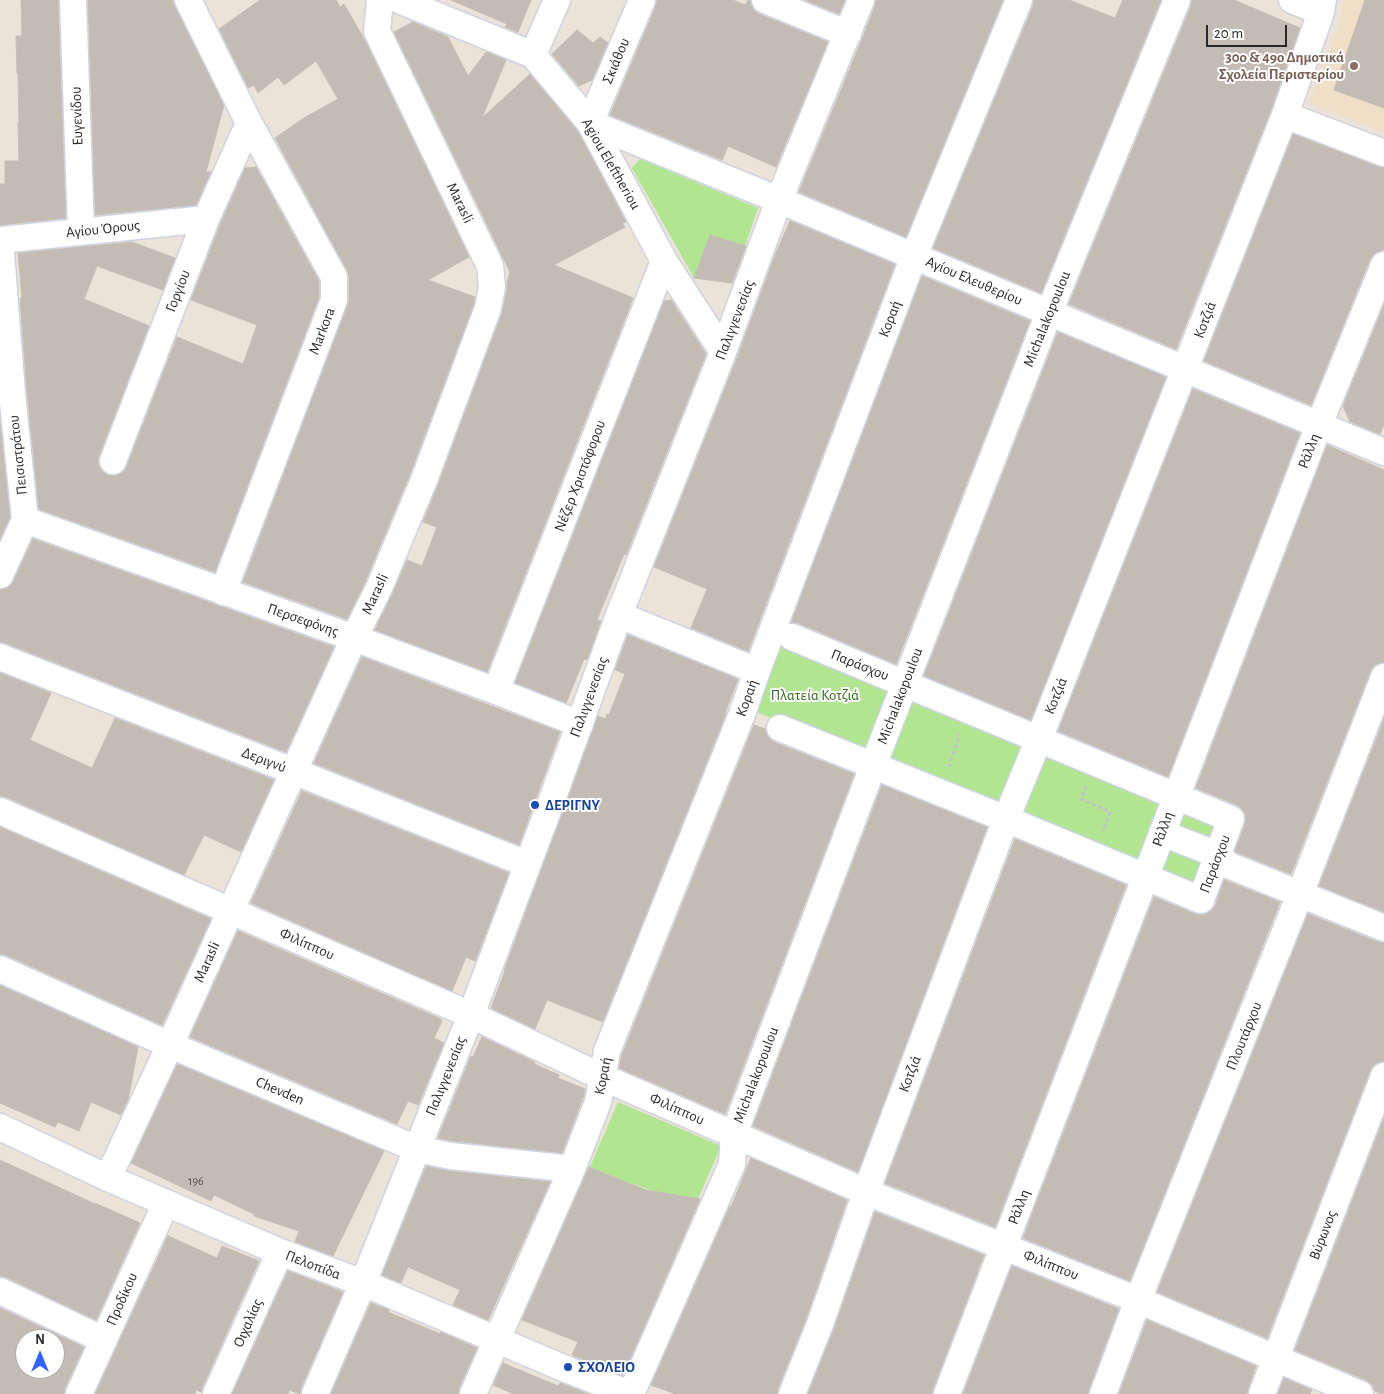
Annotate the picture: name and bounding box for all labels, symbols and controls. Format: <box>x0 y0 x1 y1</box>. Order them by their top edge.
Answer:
scale bar <box>1209 15 1290 47</box>
text: 20 m <box>1214 26 1243 41</box>
street label: Σκιάθου <box>598 35 634 87</box>
place label: 30ο & 49ο Δημοτικά Σχολεία Περιστερίου <box>1219 48 1344 83</box>
marker: 30ο & 49ο Δημοτικά Σχολεία Περιστερίου <box>1348 60 1360 72</box>
street label: Ευγενίδου <box>67 86 87 146</box>
street label: Agiou Eleftheriou <box>578 115 644 213</box>
street label: Marasli <box>442 180 478 226</box>
street label: Αγίου Όρους <box>65 216 141 242</box>
street label: Αγίου Ελευθερίου <box>923 253 1025 309</box>
street label: Γοργίου <box>162 267 194 315</box>
street label: Michalakopoulou <box>1020 268 1074 370</box>
street label: Παλιγγενεσίας <box>711 277 759 363</box>
street label: Κοραή <box>875 298 905 340</box>
street label: Κοτζιά <box>1190 299 1220 341</box>
street label: Markora <box>305 305 339 357</box>
street label: Πεισιστράτου <box>5 414 31 496</box>
street label: Nέζερ Χριστόφορου <box>550 418 610 534</box>
street label: Ράλλη <box>1294 431 1324 471</box>
street label: Marasli <box>358 571 392 617</box>
street label: Περσεφόνης <box>265 599 341 641</box>
street label: Παράσχου <box>828 645 892 685</box>
street label: Michalakopoulou <box>873 645 927 747</box>
street label: Παλιγγενεσίας <box>566 654 612 740</box>
street label: Κοτζιά <box>1041 675 1071 717</box>
street label: Κοραή <box>732 677 762 719</box>
park label: Πλατεία Κοτζιά <box>771 686 859 704</box>
street label: Δεριγνύ <box>239 743 289 777</box>
place label: ΔΕΡΙΓΝΥ <box>545 796 600 814</box>
marker: ΔΕΡΙΓΝΥ <box>529 799 541 811</box>
street label: Ράλλη <box>1148 809 1178 849</box>
street label: Παράσχου <box>1196 832 1234 896</box>
street label: Φιλίππου <box>277 924 337 964</box>
street label: Marasli <box>190 939 224 985</box>
street label: Πλουτάρχου <box>1222 999 1266 1073</box>
street label: Michalakopoulou <box>729 1024 783 1126</box>
street label: Παλιγγενεσίας <box>422 1033 470 1119</box>
street label: Κοτζιά <box>895 1053 925 1095</box>
street label: Κοραή <box>591 1056 615 1096</box>
street label: Chevden <box>253 1073 307 1109</box>
street label: Φιλίππου <box>647 1089 707 1129</box>
house number: 196 <box>188 1174 204 1188</box>
street label: Ράλλη <box>1004 1187 1034 1227</box>
street label: Βύρωνος <box>1305 1208 1341 1262</box>
street label: Πελοπίδα <box>283 1246 343 1284</box>
street label: Φιλίππου <box>1021 1246 1081 1284</box>
street label: Προδίκου <box>102 1270 142 1328</box>
street label: Οιχαλίας <box>229 1296 267 1350</box>
north arrow <box>15 1329 65 1379</box>
text: N <box>35 1333 45 1347</box>
place label: ΣΧΟΛΕΙΟ <box>578 1358 635 1376</box>
marker: ΣΧΟΛΕΙΟ <box>562 1361 574 1373</box>

